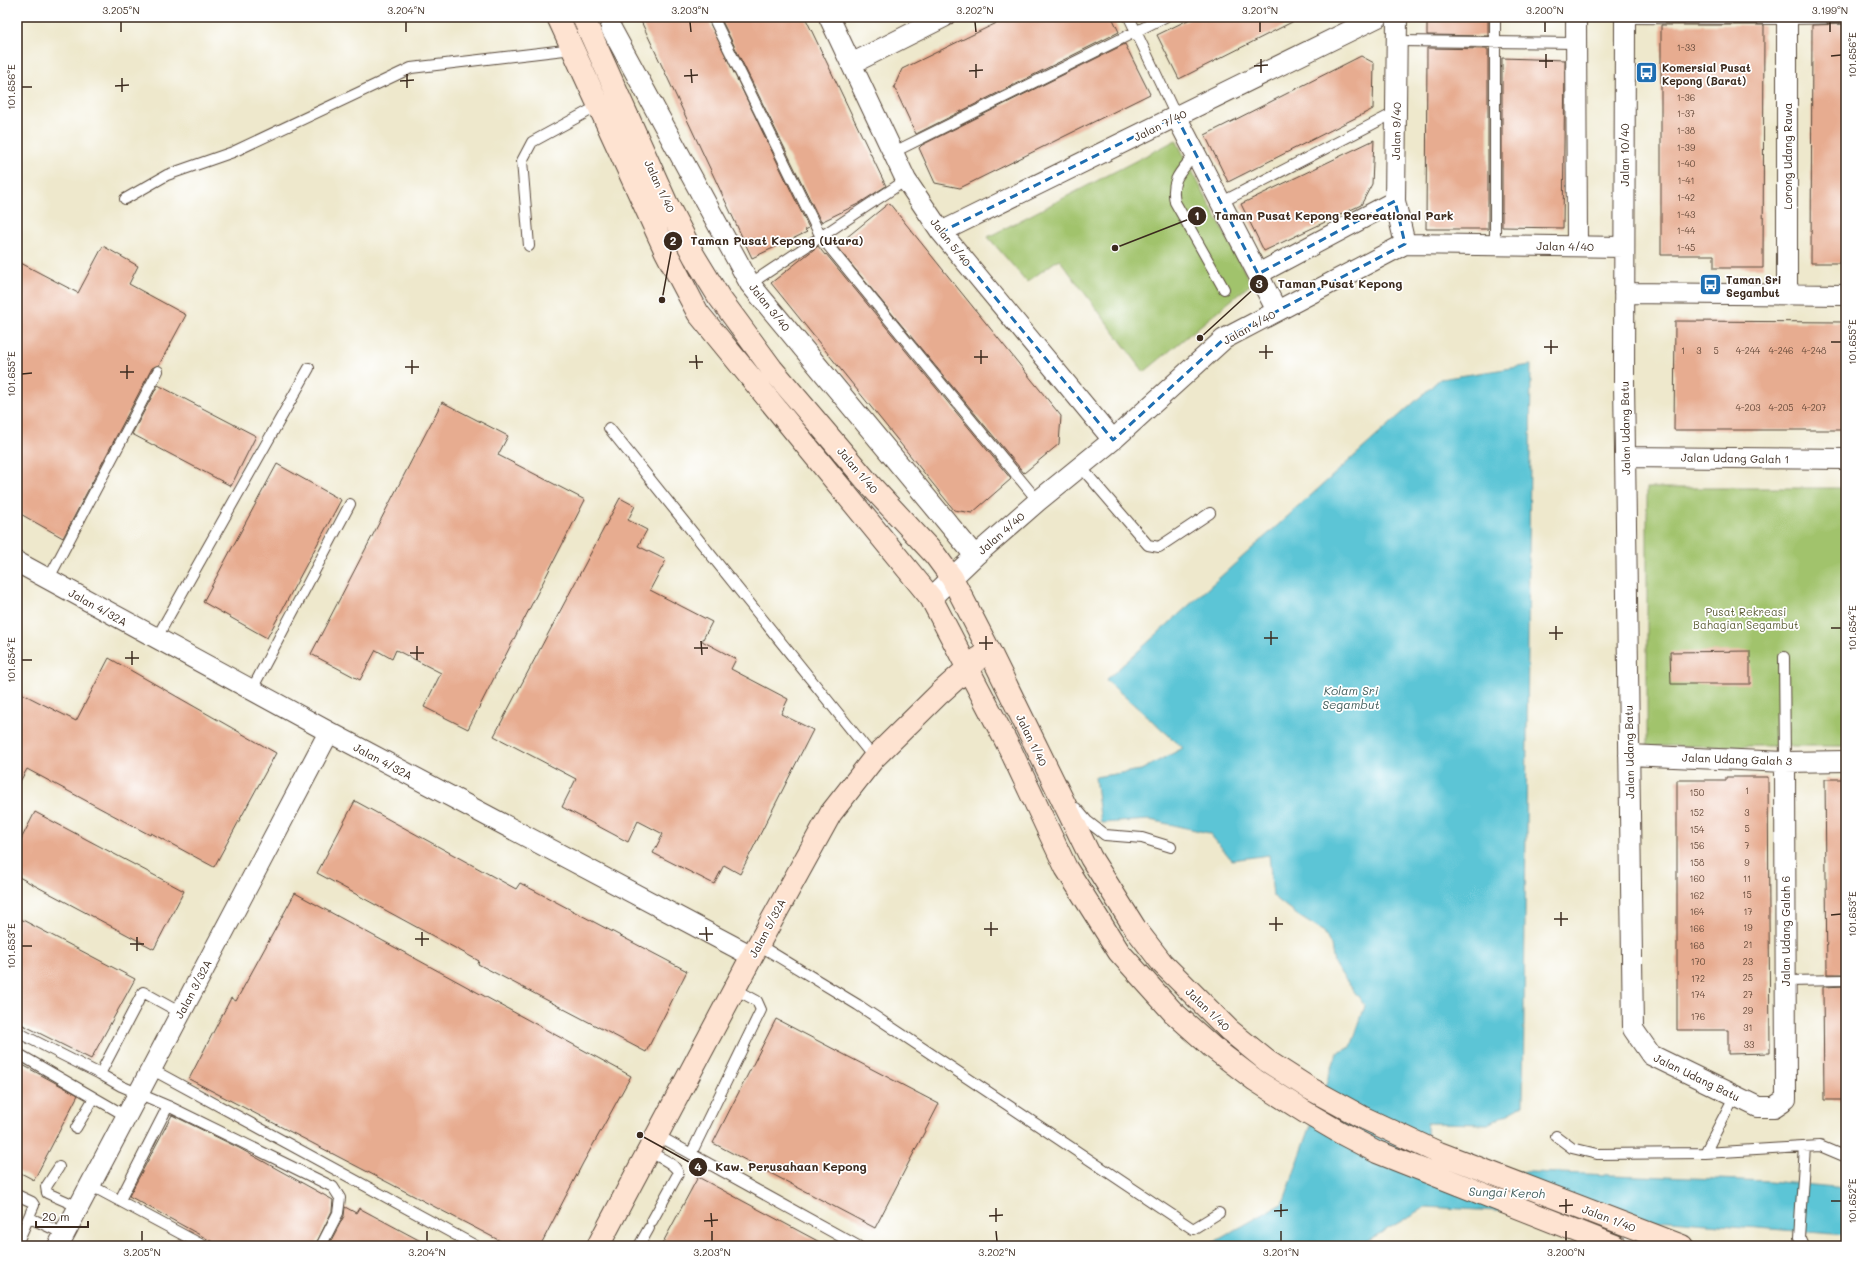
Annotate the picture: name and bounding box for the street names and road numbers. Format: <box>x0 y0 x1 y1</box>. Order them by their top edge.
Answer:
street label: Jalan 9/40 <box>1388 102 1404 160</box>
street label: Lorong Udang Rawa <box>1780 102 1795 209</box>
street label: Jalan 7/40 <box>1131 106 1189 144</box>
street label: Jalan 10/40 <box>1617 123 1632 186</box>
street label: Jalan 1/40 <box>641 157 679 215</box>
street label: Jalan 5/40 <box>927 215 975 269</box>
street label: Jalan 4/40 <box>1536 238 1594 254</box>
street label: Jalan 3/40 <box>746 280 794 334</box>
street label: Jalan 4/40 <box>1220 306 1278 348</box>
street label: Jalan Udang Batu <box>1617 381 1633 475</box>
street label: Jalan 1/40 <box>834 444 882 496</box>
street label: Jalan Udang Galah 1 <box>1681 450 1789 466</box>
street label: Jalan 4/40 <box>974 508 1028 558</box>
street label: Jalan 4/32A <box>66 585 130 629</box>
street label: Jalan Udang Batu <box>1621 705 1637 799</box>
street label: Jalan 1/40 <box>1013 712 1051 769</box>
street label: Jalan 4/32A <box>351 739 415 783</box>
street label: Jalan Udang Galah 3 <box>1682 750 1793 768</box>
street label: Jalan Udang Galah 6 <box>1778 876 1793 986</box>
street label: Jalan 5/32A <box>745 896 789 960</box>
street label: Jalan 3/32A <box>171 957 215 1021</box>
street label: Jalan 1/40 <box>1183 984 1234 1034</box>
street label: Jalan Udang Batu <box>1652 1050 1742 1104</box>
street label: Jalan 1/40 <box>1580 1201 1638 1235</box>

